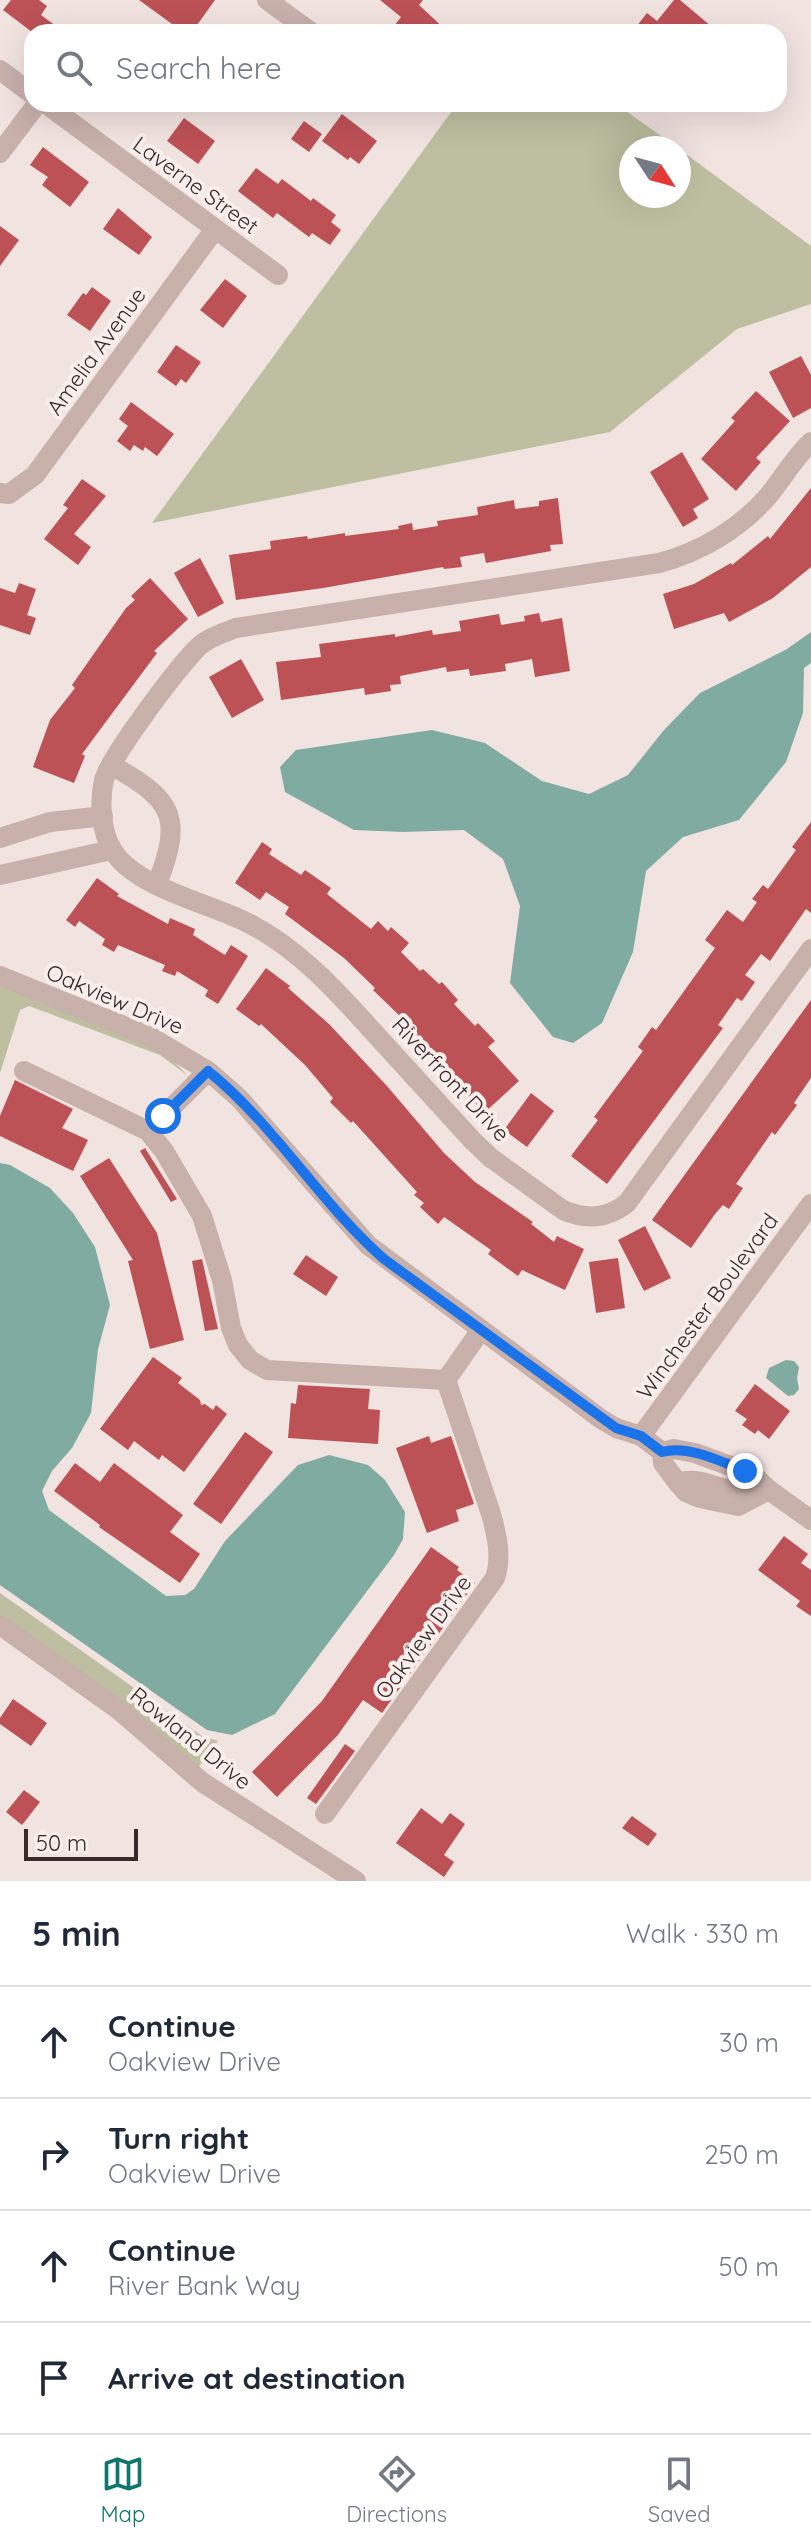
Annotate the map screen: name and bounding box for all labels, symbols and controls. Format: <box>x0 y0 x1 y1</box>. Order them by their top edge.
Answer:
search box <box>24 24 787 112</box>
icon: search <box>52 46 96 90</box>
text: Search here <box>116 49 282 87</box>
street label: Laverne Street <box>128 130 264 240</box>
north arrow <box>619 136 691 208</box>
street label: Amelia Avenue <box>40 282 152 420</box>
street label: Oakview Drive <box>42 958 188 1040</box>
street label: Riverfront Drive <box>386 1011 516 1147</box>
route start <box>145 1098 181 1134</box>
street label: Winchester Boulevard <box>630 1208 784 1404</box>
route end <box>727 1453 763 1489</box>
street label: Oakview Drive <box>369 1570 477 1704</box>
street label: Rowland Drive <box>125 1681 257 1795</box>
scale bar <box>24 1825 138 1861</box>
text: 50 m <box>36 1829 87 1857</box>
text: 5 min <box>32 1912 121 1955</box>
text: Walk · 330 m <box>626 1917 779 1950</box>
text: Continue <box>108 2007 236 2045</box>
icon: ahead <box>32 2020 76 2064</box>
text: 30 m <box>719 2026 779 2059</box>
text: Oakview Drive <box>108 2045 281 2078</box>
text: Turn right <box>108 2119 249 2157</box>
icon: right <box>32 2132 76 2176</box>
text: 250 m <box>704 2138 779 2171</box>
text: Oakview Drive <box>108 2157 281 2190</box>
text: Continue <box>108 2231 236 2269</box>
icon: ahead <box>32 2244 76 2288</box>
text: 50 m <box>719 2250 779 2283</box>
text: River Bank Way <box>108 2269 301 2302</box>
icon: arrive <box>32 2356 76 2400</box>
text: Arrive at destination <box>108 2359 406 2397</box>
tab: Map <box>100 2452 145 2528</box>
tab: Directions <box>346 2452 447 2528</box>
tab: Saved <box>648 2452 711 2528</box>

